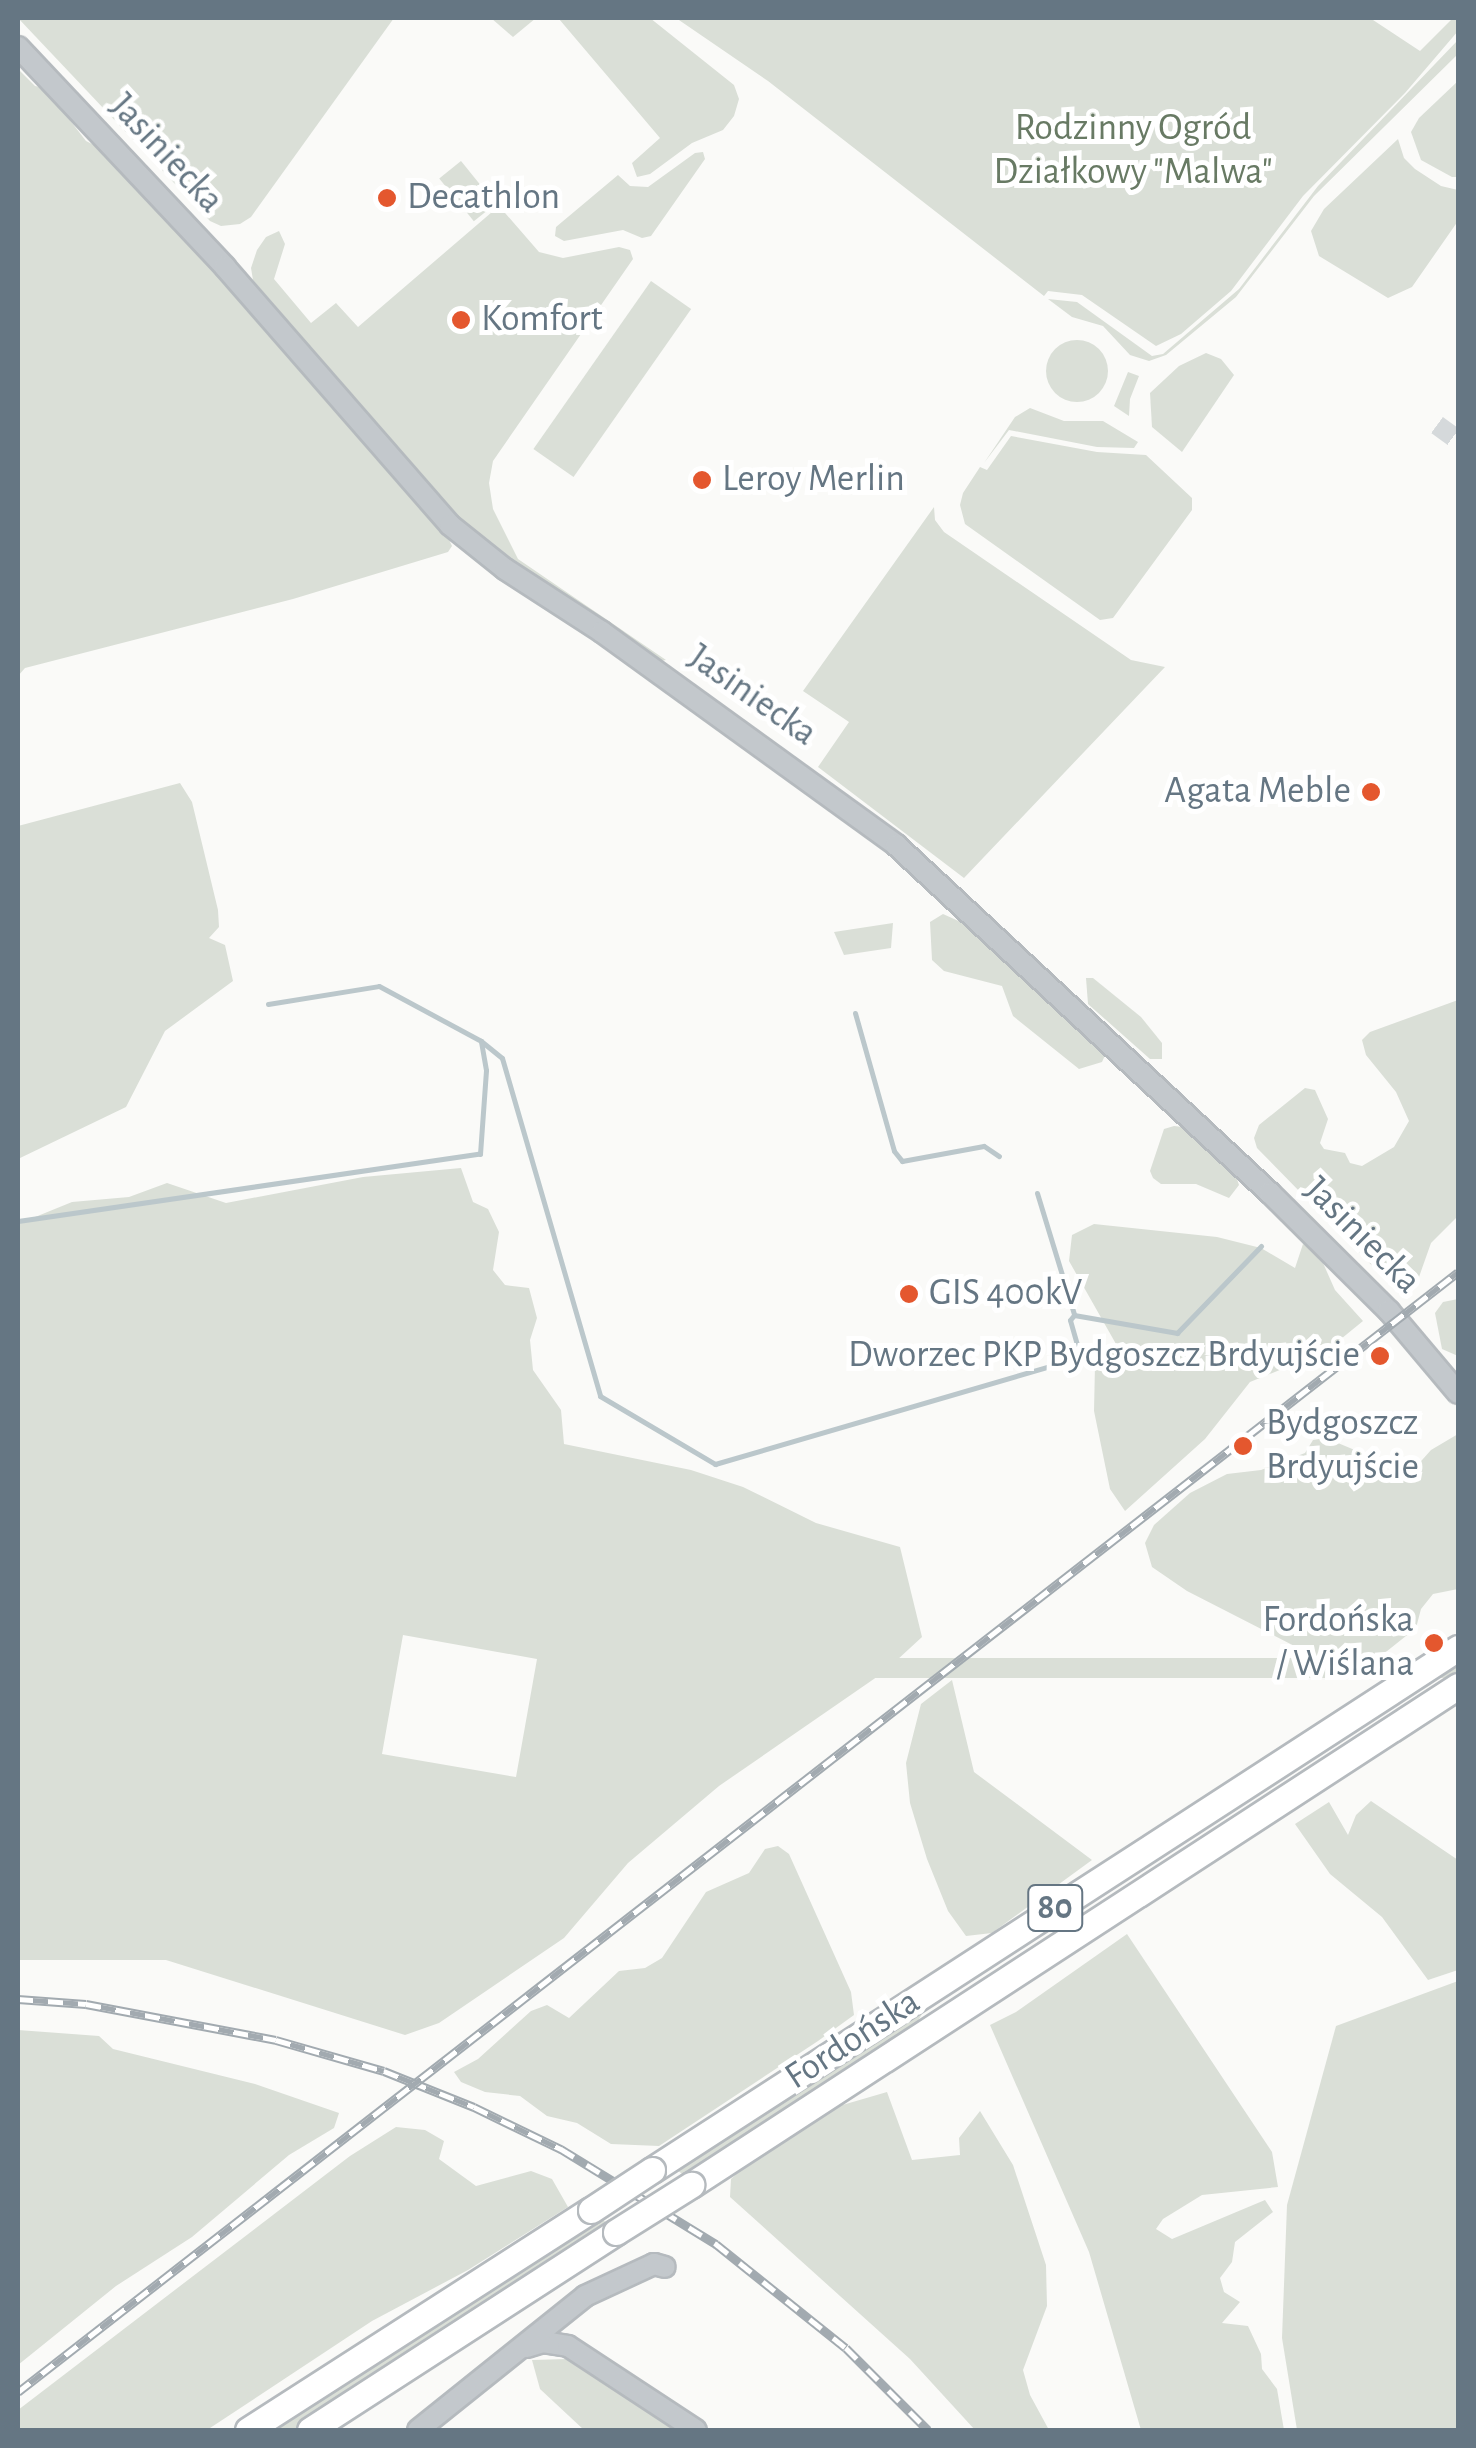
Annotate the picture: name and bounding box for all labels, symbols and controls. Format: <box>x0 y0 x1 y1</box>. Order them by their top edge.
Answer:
street label: Jasiniecka <box>99 85 233 223</box>
park label: Rodzinny Ogród Działkowy "Malwa" <box>993 106 1273 195</box>
place label: Decathlon <box>407 175 560 221</box>
marker: Decathlon <box>376 187 398 209</box>
place label: Komfort <box>481 297 603 343</box>
marker: Komfort <box>450 309 472 331</box>
place label: Leroy Merlin <box>722 457 905 503</box>
marker: Leroy Merlin <box>691 469 713 491</box>
street label: Jasiniecka <box>679 635 825 757</box>
place label: Agata Meble <box>1164 769 1351 815</box>
marker: Agata Meble <box>1360 781 1382 803</box>
street label: Jasiniecka <box>1294 1168 1430 1304</box>
place label: GIS 400kV <box>929 1271 1082 1317</box>
marker: GIS 400kV <box>898 1283 920 1305</box>
place label: Dworzec PKP Bydgoszcz Brdyujście <box>848 1333 1360 1379</box>
marker: Dworzec PKP Bydgoszcz Brdyujście <box>1369 1345 1391 1367</box>
place label: Bydgoszcz Brdyujście <box>1266 1401 1419 1490</box>
marker: Bydgoszcz Brdyujście <box>1230 1433 1256 1459</box>
place label: Fordońska / Wiślana <box>1263 1598 1414 1688</box>
marker: Fordońska / Wiślana <box>1423 1632 1445 1654</box>
road number: 80 <box>1025 1878 1085 1938</box>
street label: Fordońska <box>777 1980 929 2100</box>

